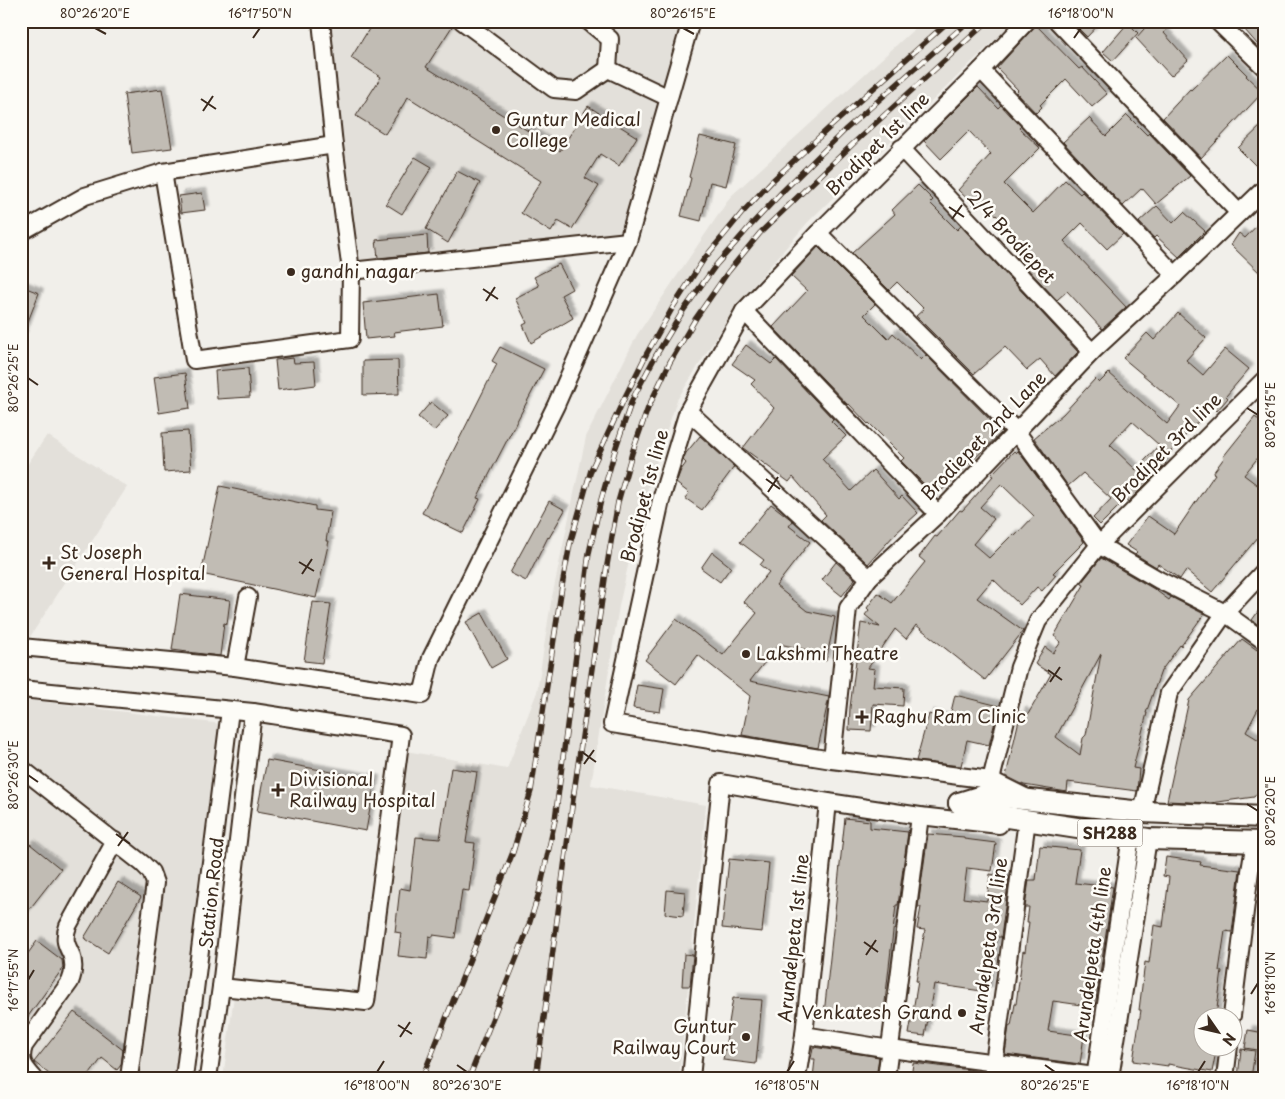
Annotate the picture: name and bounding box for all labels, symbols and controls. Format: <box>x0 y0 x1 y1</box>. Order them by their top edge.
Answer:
text: 80°26'20"E <box>60 4 130 22</box>
text: 16°17'50"N <box>228 4 292 22</box>
text: 80°26'15"E <box>650 4 716 22</box>
text: 16°18'00"N <box>1048 4 1114 22</box>
street label: Brodipet 1st line <box>819 85 935 201</box>
place label: Guntur Medical College <box>506 105 641 153</box>
marker: Guntur Medical College <box>490 124 502 136</box>
street label: 2/4 Brodiepet <box>961 183 1063 289</box>
place label: gandhi nagar <box>301 257 418 284</box>
marker: gandhi nagar <box>285 266 297 278</box>
text: 80°26'25"E <box>4 344 22 412</box>
street label: Brodiepet 2nd Lane <box>914 364 1052 506</box>
text: 80°26'15"E <box>1261 382 1279 448</box>
street label: Brodipet 3rd line <box>1105 386 1227 508</box>
street label: Brodipet 1st line <box>613 426 674 565</box>
place label: St Joseph General Hospital <box>60 538 206 586</box>
marker: St Joseph General Hospital <box>42 556 56 570</box>
place label: Lakshmi Theatre <box>756 639 899 666</box>
marker: Lakshmi Theatre <box>740 648 752 660</box>
place label: Raghu Ram Clinic <box>873 702 1026 729</box>
marker: Raghu Ram Clinic <box>855 710 869 724</box>
text: 80°26'30"E <box>4 740 22 810</box>
place label: Divisional Railway Hospital <box>289 765 436 813</box>
text: 80°26'20"E <box>1261 776 1279 846</box>
marker: Divisional Railway Hospital <box>271 783 285 797</box>
road number: SH288 <box>1078 820 1142 846</box>
street label: Station Road <box>191 836 230 950</box>
street label: Arundelpeta 1st line <box>770 852 815 1023</box>
street label: Arundelpeta 3rd line <box>962 856 1013 1036</box>
street label: Arundelpeta 4th line <box>1066 864 1117 1043</box>
text: 16°17'55"N <box>4 949 22 1011</box>
text: 16°18'10"N <box>1261 952 1279 1014</box>
place label: Venkatesh Grand <box>802 998 952 1025</box>
north arrow <box>1192 1006 1242 1056</box>
marker: Venkatesh Grand <box>956 1007 968 1019</box>
place label: Guntur Railway Court <box>612 1012 737 1060</box>
text: N <box>1217 1029 1241 1050</box>
marker: Guntur Railway Court <box>740 1031 752 1043</box>
text: 16°18'00"N <box>344 1076 410 1094</box>
text: 80°26'30"E <box>432 1076 502 1094</box>
text: 16°18'05"N <box>755 1076 819 1094</box>
text: 80°26'25"E <box>1021 1076 1089 1094</box>
text: 16°18'10"N <box>1167 1076 1229 1094</box>

